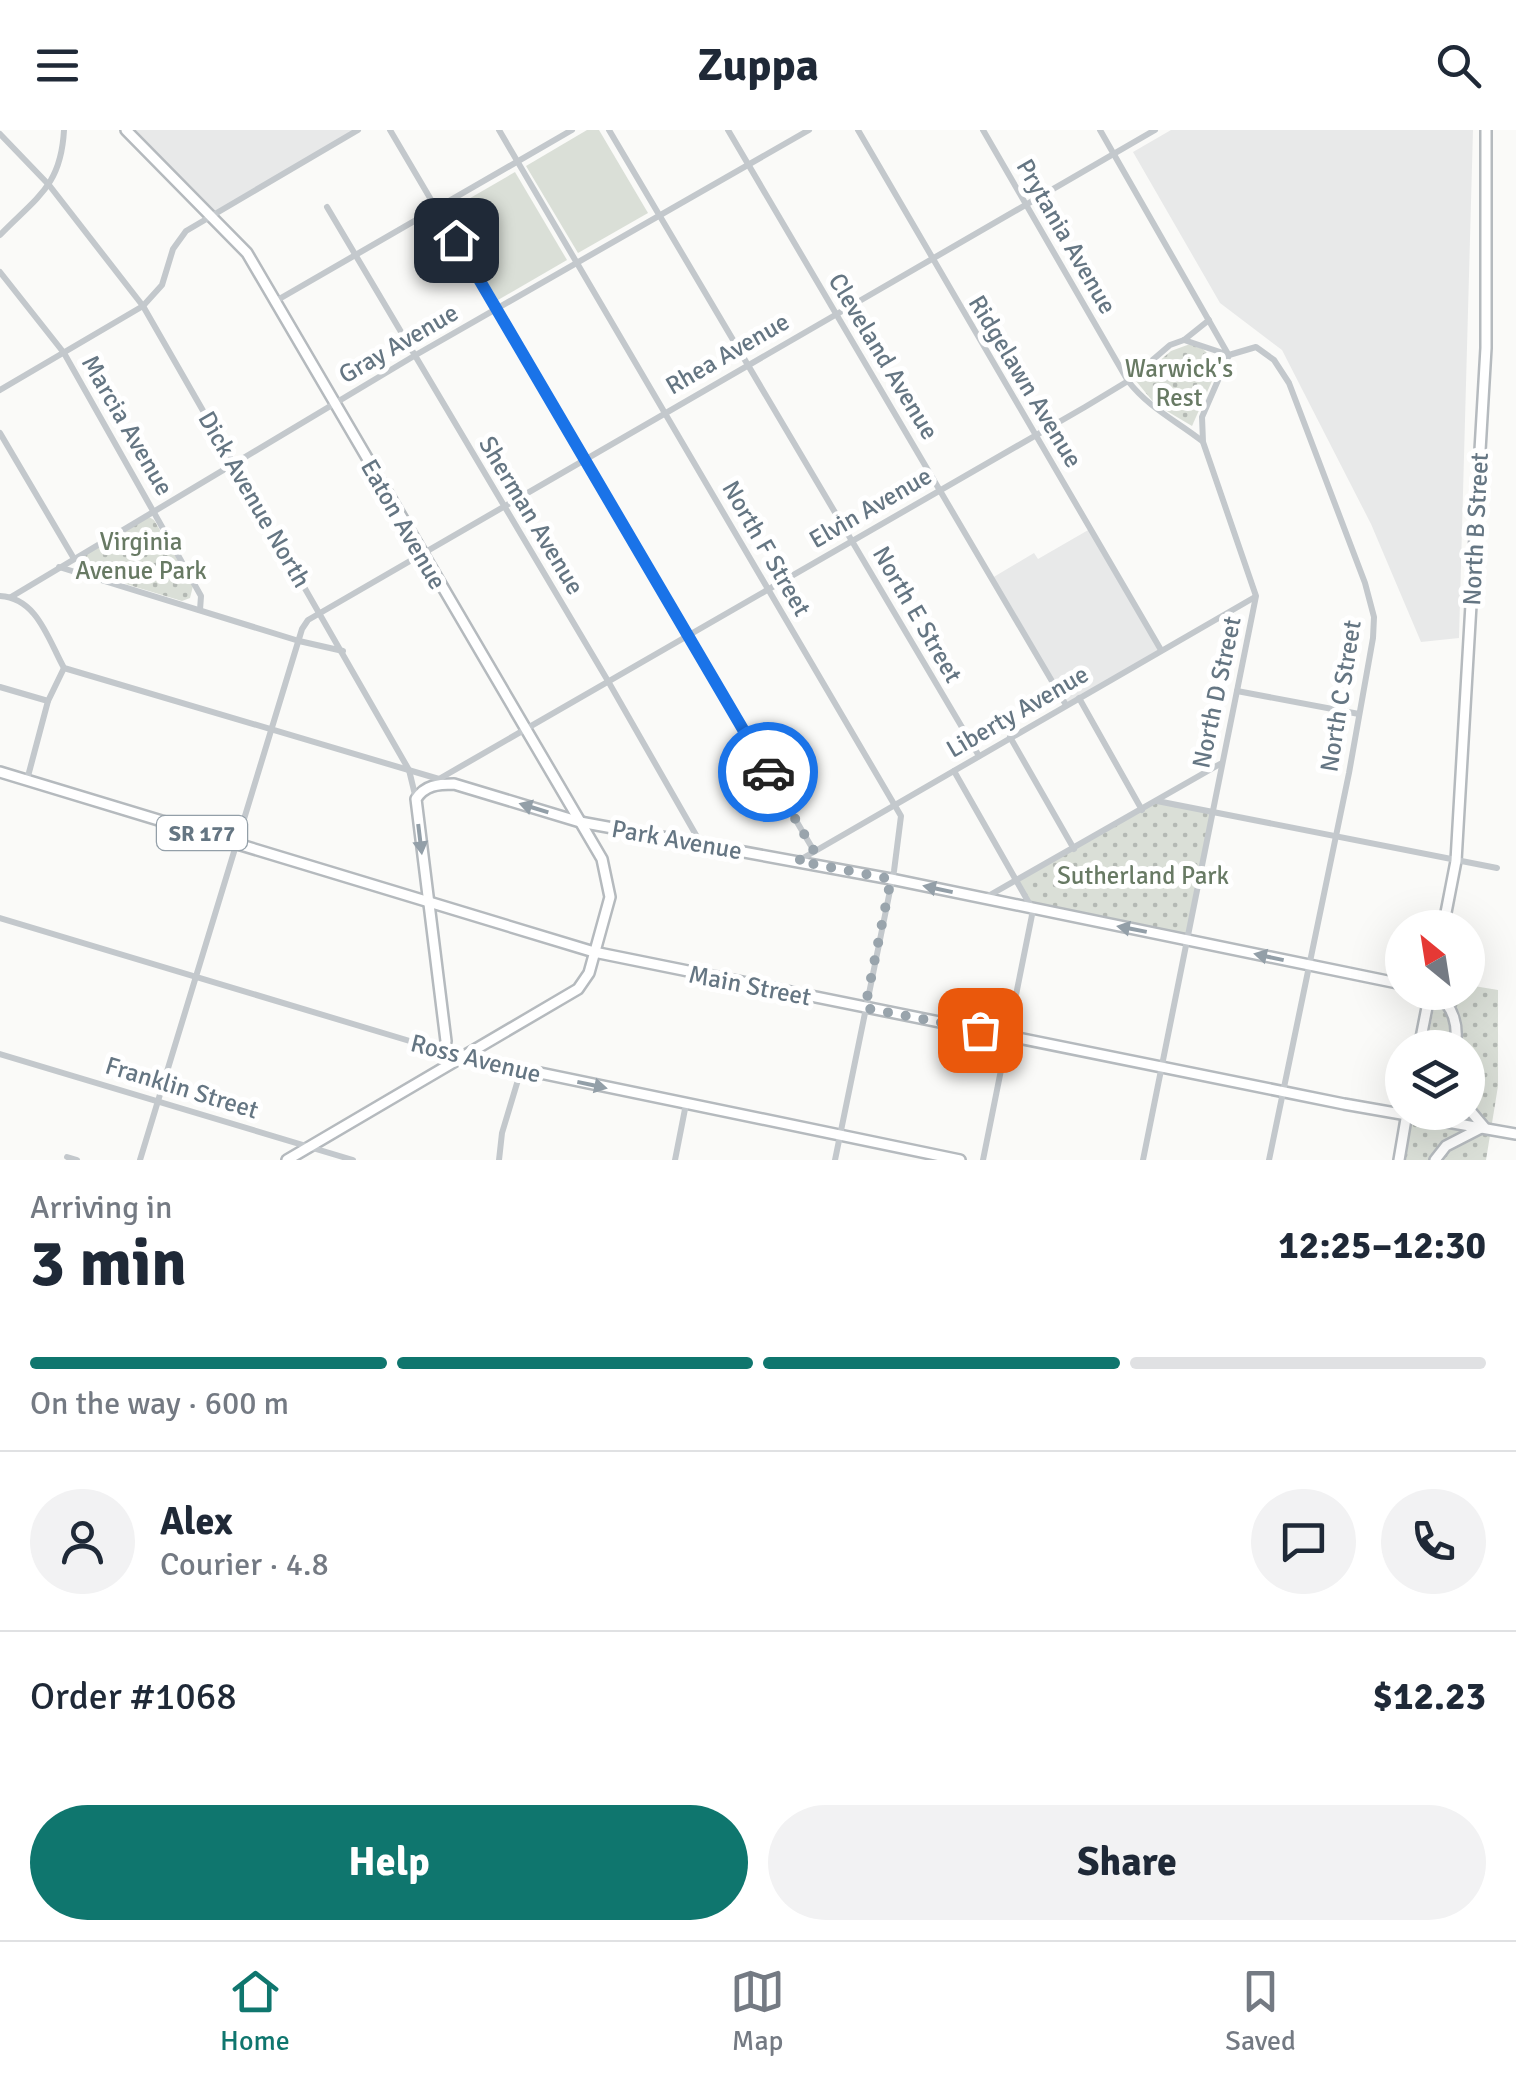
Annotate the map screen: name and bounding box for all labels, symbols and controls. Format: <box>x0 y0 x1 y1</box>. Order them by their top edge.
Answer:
icon: menu <box>30 38 85 93</box>
text: Zuppa <box>697 38 819 93</box>
icon: search <box>1431 38 1486 93</box>
street label: Prytania Avenue <box>1010 153 1123 319</box>
pin <box>414 198 499 283</box>
icon: home <box>429 213 484 268</box>
street label: Cleveland Avenue <box>822 267 945 445</box>
street label: Ridgelawn Avenue <box>962 289 1089 473</box>
street label: Gray Avenue <box>333 297 464 390</box>
street label: Rhea Avenue <box>660 306 795 401</box>
street label: Marcia Avenue <box>75 350 180 501</box>
park label: Warwick's Rest <box>1125 353 1233 413</box>
street label: Dick Avenue North <box>191 406 318 593</box>
street label: Sherman Avenue <box>472 430 591 600</box>
street label: North B Street <box>1456 451 1495 606</box>
street label: Eaton Avenue <box>354 454 453 595</box>
street label: Elvin Avenue <box>803 460 937 555</box>
street label: North F Street <box>715 475 818 622</box>
park label: Virginia Avenue Park <box>75 526 207 586</box>
street label: North E Street <box>866 541 969 688</box>
street label: North D Street <box>1185 613 1248 771</box>
street label: North C Street <box>1313 618 1368 774</box>
street label: Liberty Avenue <box>941 658 1094 765</box>
courier <box>718 722 818 822</box>
icon: car <box>741 745 796 800</box>
one-way arrow <box>518 800 548 815</box>
street label: Park Avenue <box>609 813 744 866</box>
road number: SR 177 <box>157 816 247 850</box>
one-way arrow <box>412 823 428 855</box>
park label: Sutherland Park <box>1057 860 1230 891</box>
one-way arrow <box>922 881 953 896</box>
north arrow <box>1385 910 1485 1010</box>
map controls <box>1385 910 1485 1130</box>
one-way arrow <box>1117 920 1148 936</box>
one-way arrow <box>1253 948 1284 964</box>
street label: Main Street <box>686 958 814 1013</box>
pin <box>938 988 1023 1073</box>
icon: bag <box>953 1003 1008 1058</box>
street label: Ross Avenue <box>407 1027 544 1090</box>
button: layers <box>1385 1030 1485 1130</box>
street label: Franklin Street <box>102 1050 262 1126</box>
one-way arrow <box>577 1077 608 1093</box>
text: Arriving in <box>30 1188 172 1227</box>
text: 12:25–12:30 <box>1278 1222 1486 1269</box>
text: 3 min <box>30 1224 187 1304</box>
text: On the way · 600 m <box>30 1384 289 1423</box>
button: person <box>30 1489 135 1594</box>
button: chat <box>1251 1489 1356 1594</box>
button: phone <box>1381 1489 1486 1594</box>
text: Alex <box>160 1498 233 1545</box>
text: Courier · 4.8 <box>160 1545 329 1584</box>
text: Order #1068 <box>30 1673 237 1720</box>
text: $12.23 <box>1373 1673 1486 1720</box>
button: Help <box>30 1805 748 1920</box>
button: Share <box>768 1805 1486 1920</box>
tab: Home <box>220 1964 290 2058</box>
tab: Map <box>730 1964 785 2058</box>
tab: Saved <box>1225 1964 1296 2058</box>

